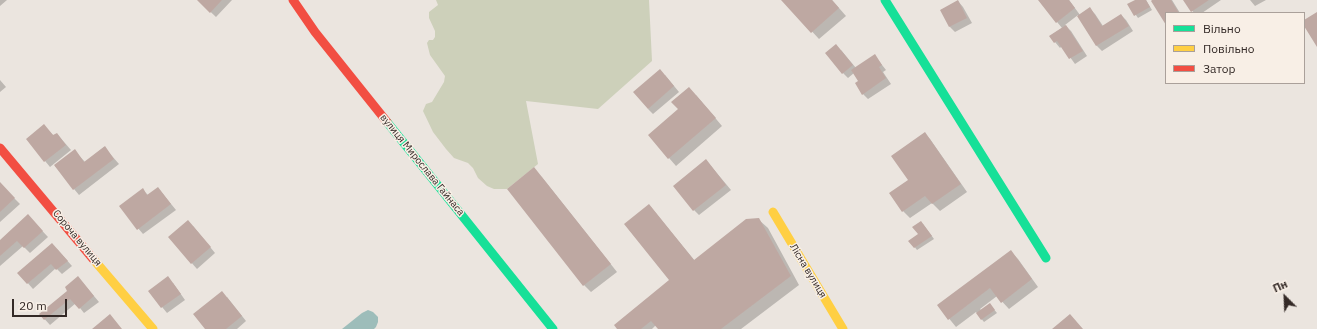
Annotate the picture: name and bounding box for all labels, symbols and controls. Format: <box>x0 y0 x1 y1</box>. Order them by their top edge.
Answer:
legend <box>1165 12 1305 84</box>
text: Вільно <box>1203 21 1241 36</box>
text: Повільно <box>1203 41 1255 56</box>
text: Затор <box>1203 61 1235 76</box>
street label: вулиця Мирослава Гайнаса <box>377 112 467 218</box>
street label: Сороча вулиця <box>50 208 104 268</box>
street label: Лісна вулиця <box>787 242 829 300</box>
north arrow <box>1265 277 1305 317</box>
text: Пн <box>1271 277 1290 295</box>
scale bar <box>14 291 69 317</box>
text: 20 m <box>19 298 47 313</box>

